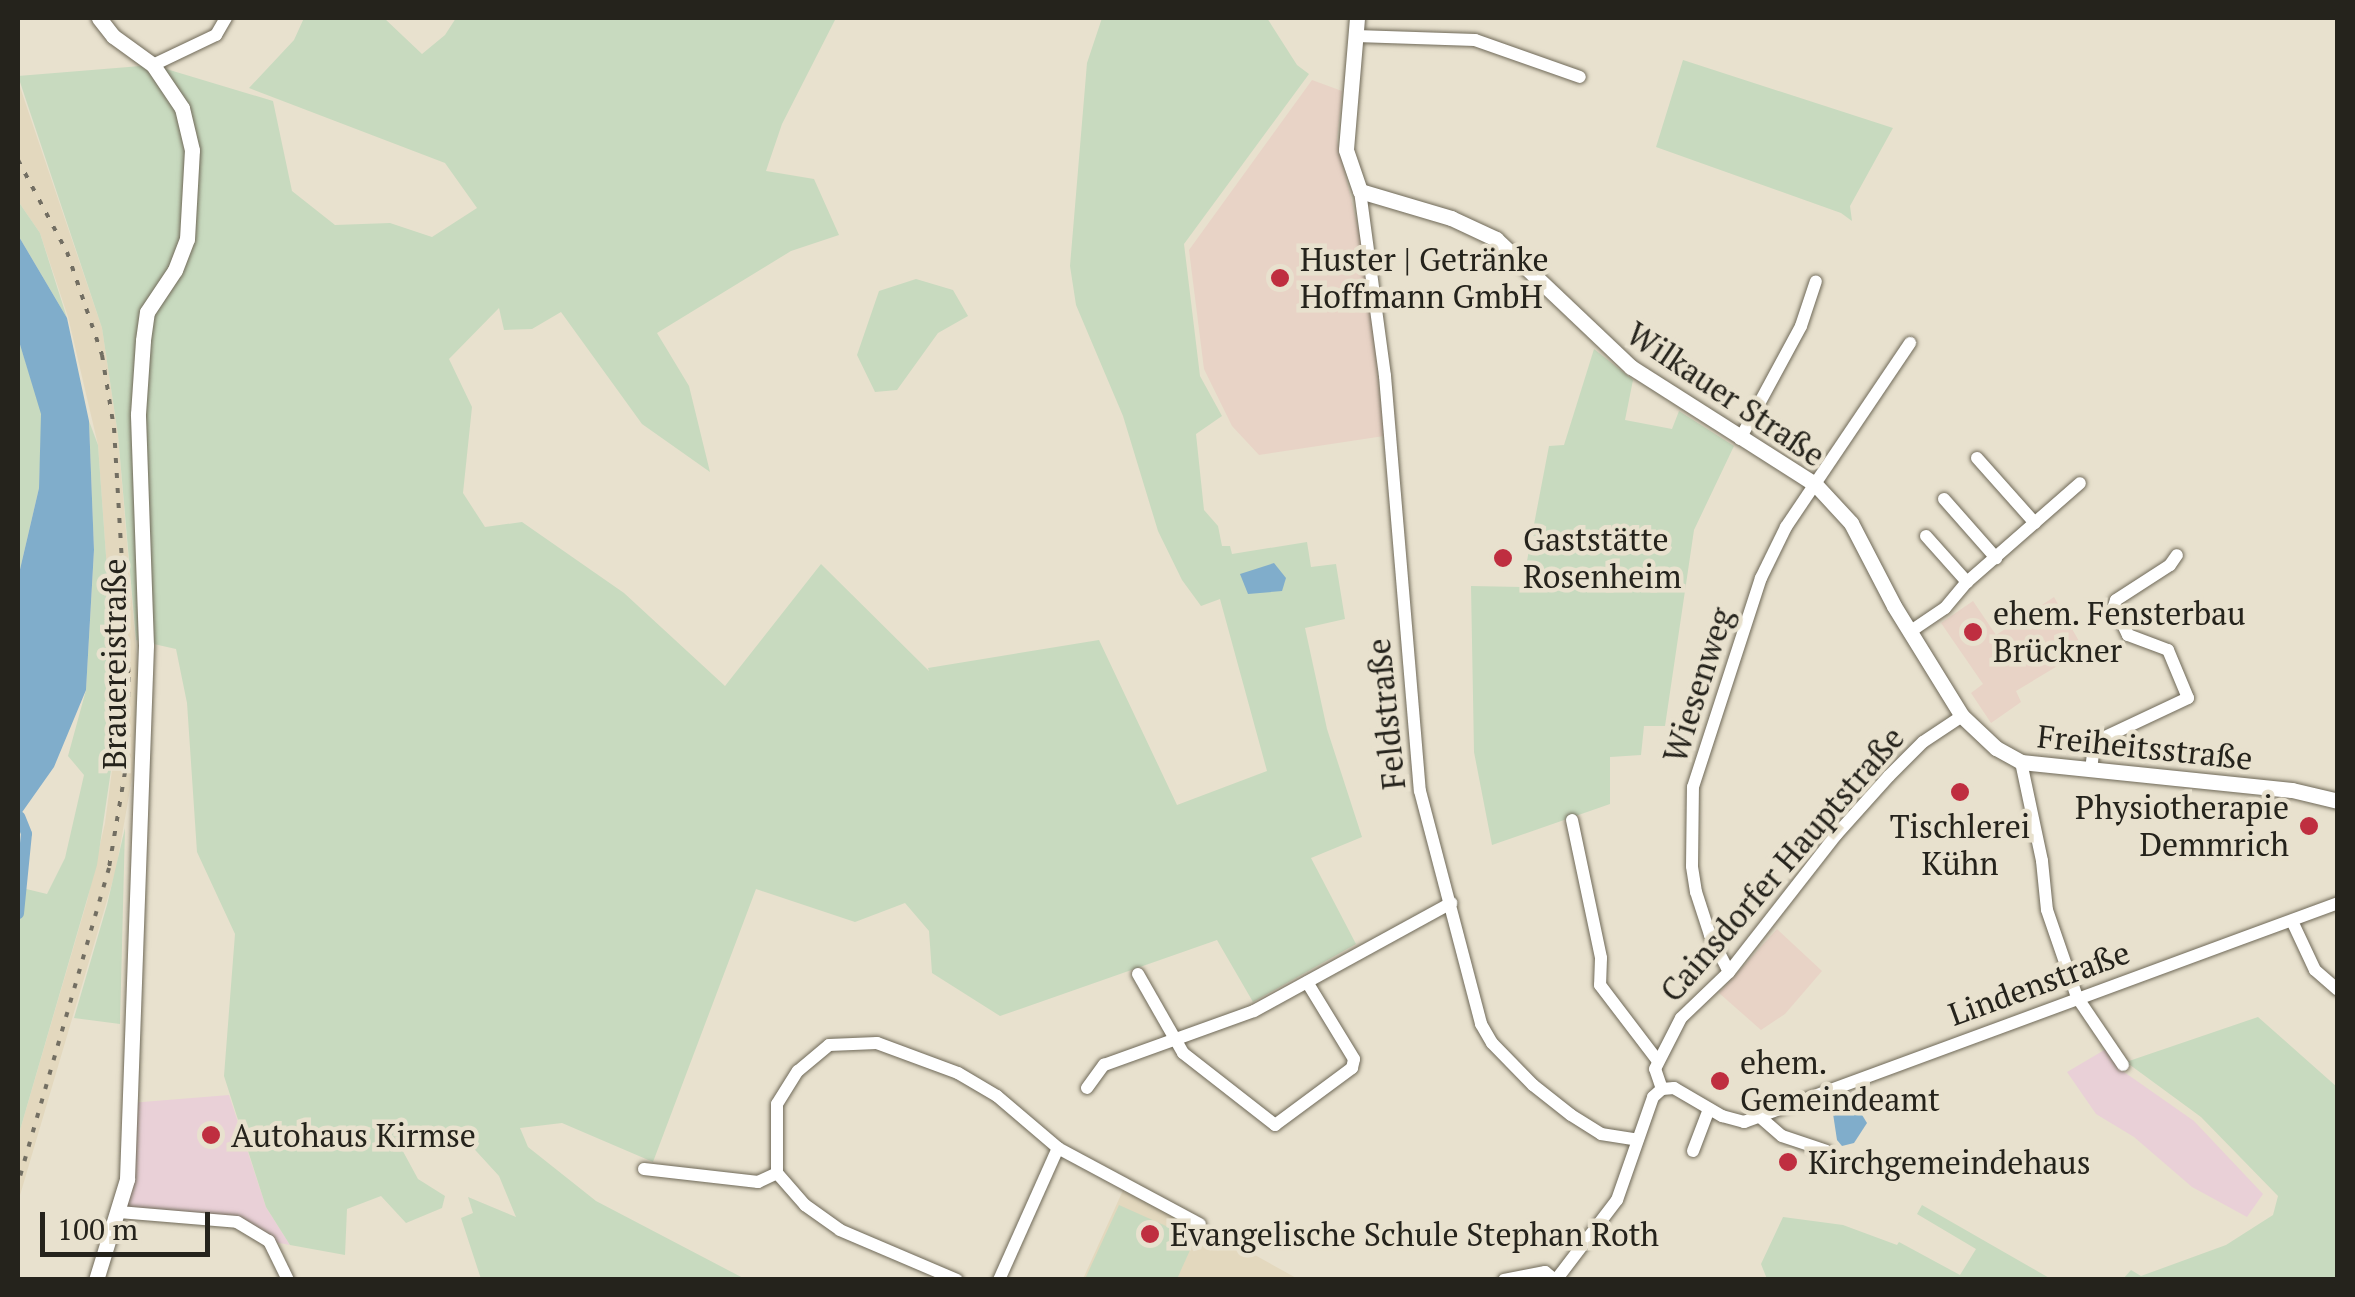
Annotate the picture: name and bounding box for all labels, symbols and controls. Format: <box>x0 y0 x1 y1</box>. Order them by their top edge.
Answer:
place label: Huster | Getränke Hoffmann GmbH <box>1300 241 1549 316</box>
marker: Huster | Getränke Hoffmann GmbH <box>1269 267 1291 289</box>
street label: Wilkauer Straße <box>1620 314 1832 474</box>
place label: Gaststätte Rosenheim <box>1523 521 1682 596</box>
marker: Gaststätte Rosenheim <box>1492 547 1514 569</box>
street label: Brauereistraße <box>95 558 133 770</box>
place label: ehem. Fensterbau Brückner <box>1993 595 2247 670</box>
street label: Wiesenweg <box>1655 603 1741 767</box>
marker: ehem. Fensterbau Brückner <box>1962 621 1984 643</box>
street label: Feldstraße <box>1359 637 1413 791</box>
street label: Freiheitsstraße <box>2035 717 2255 777</box>
street label: Cainsdorfer Hauptstraße <box>1652 719 1912 1009</box>
marker: Tischlerei Kühn <box>1949 781 1971 803</box>
place label: Physiotherapie Demmrich <box>2075 789 2289 864</box>
place label: Tischlerei Kühn <box>1890 808 2030 883</box>
marker: Physiotherapie Demmrich <box>2298 815 2320 837</box>
street label: Lindenstraße <box>1943 933 2135 1033</box>
place label: ehem. Gemeindeamt <box>1740 1044 1940 1119</box>
marker: ehem. Gemeindeamt <box>1709 1070 1731 1092</box>
place label: Autohaus Kirmse <box>231 1116 476 1154</box>
marker: Autohaus Kirmse <box>200 1124 222 1146</box>
place label: Kirchgemeindehaus <box>1808 1143 2091 1181</box>
marker: Kirchgemeindehaus <box>1777 1151 1799 1173</box>
scale bar <box>45 1192 215 1254</box>
text: 100 m <box>57 1209 138 1249</box>
place label: Evangelische Schule Stephan Roth <box>1170 1215 1659 1253</box>
marker: Evangelische Schule Stephan Roth <box>1139 1223 1161 1245</box>

